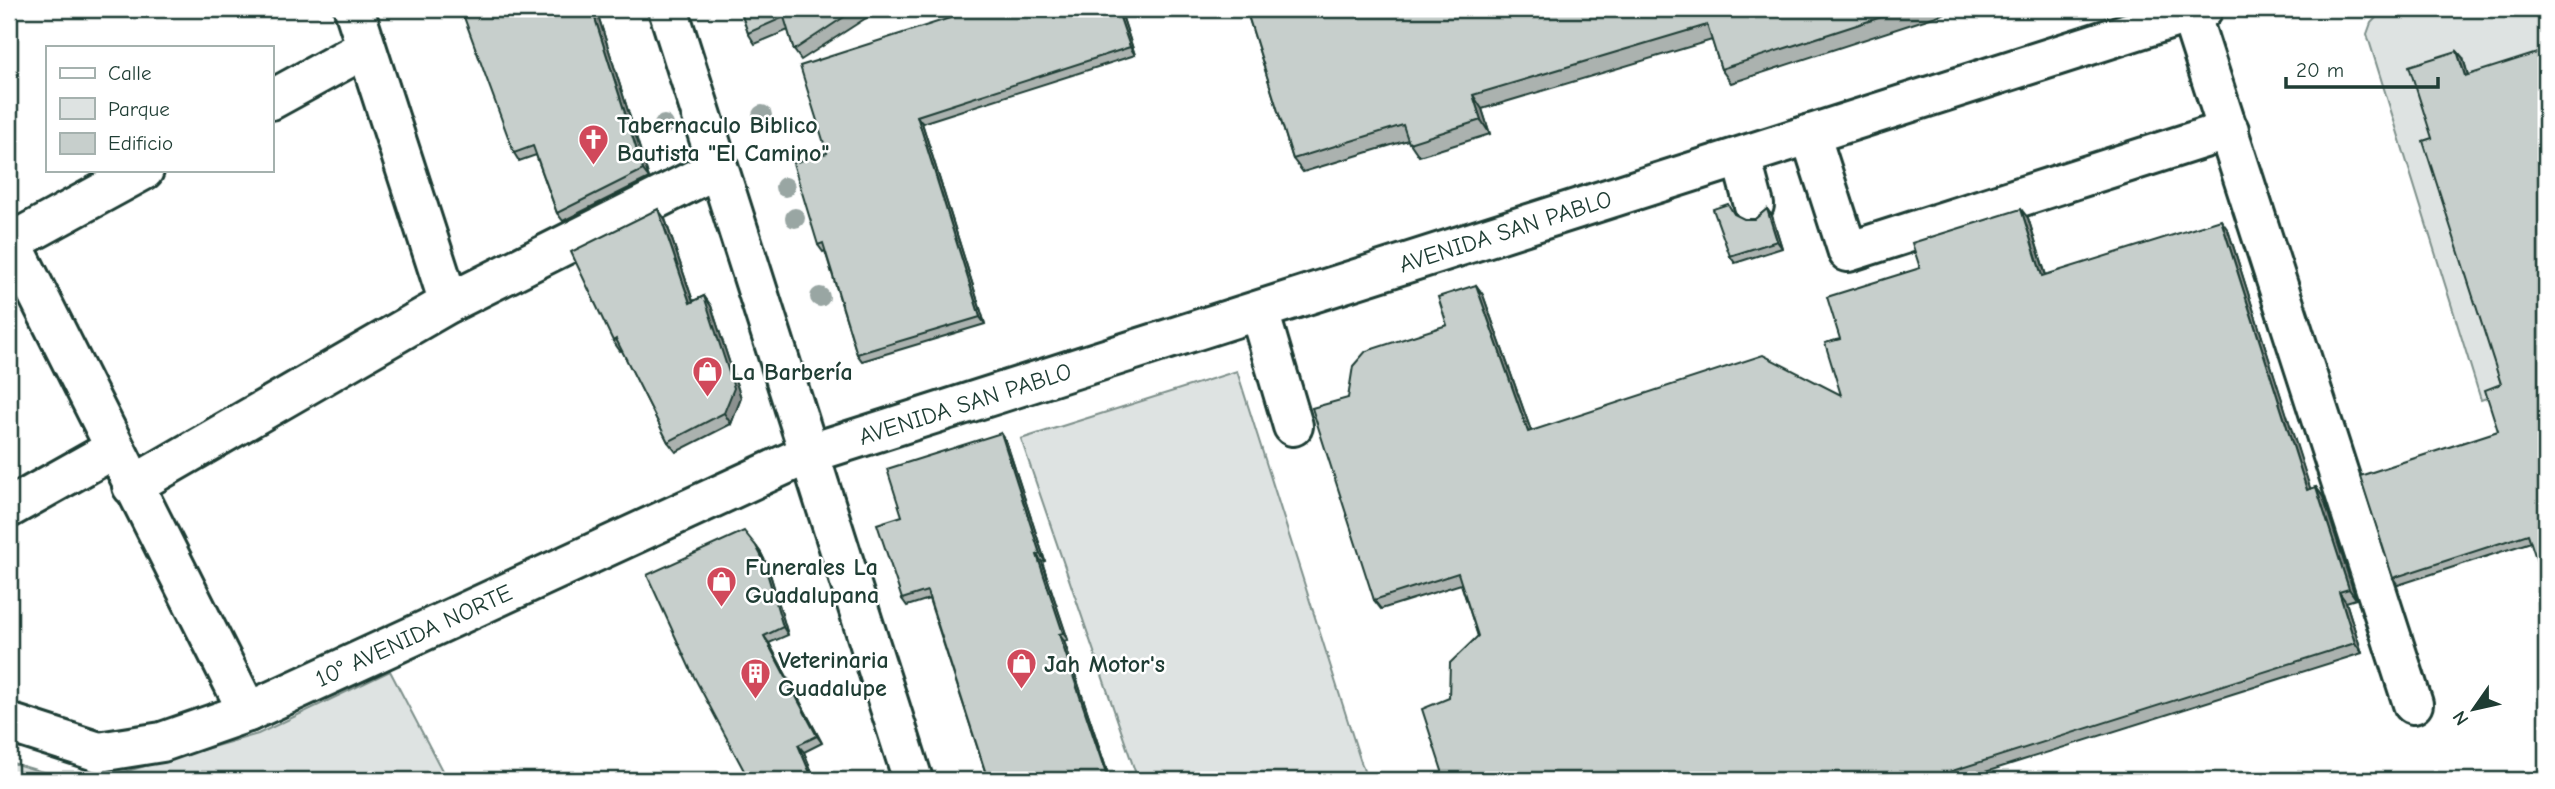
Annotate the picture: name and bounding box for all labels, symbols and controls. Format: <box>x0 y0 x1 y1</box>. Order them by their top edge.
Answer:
legend <box>46 46 273 172</box>
scale bar <box>2286 46 2438 90</box>
text: 20 m <box>2296 58 2344 82</box>
text: Calle <box>108 61 151 85</box>
text: Parque <box>108 97 170 121</box>
place label: Tabernaculo Biblico Bautista "El Camino" <box>617 111 829 167</box>
church icon: Tabernaculo Biblico Bautista "El Camino" <box>577 122 611 166</box>
text: Edificio <box>108 131 173 155</box>
street label: AVENIDA SAN PABLO <box>1396 185 1615 279</box>
shop icon: La Barbería <box>691 355 725 399</box>
street label: AVENIDA SAN PABLO <box>855 357 1075 451</box>
place label: La Barbería <box>731 358 853 386</box>
place label: Funerales La Guadalupana <box>745 553 879 609</box>
shop icon: Funerales La Guadalupana <box>705 564 739 608</box>
street label: 10° AVENIDA NORTE <box>311 578 517 693</box>
place label: Veterinaria Guadalupe <box>778 646 889 702</box>
shop icon: Jah Motor's <box>1004 647 1038 691</box>
place label: Jah Motor's <box>1044 650 1165 678</box>
building icon: Veterinaria Guadalupe <box>738 657 772 701</box>
north arrow <box>2440 674 2510 744</box>
text: N <box>2448 707 2473 729</box>

